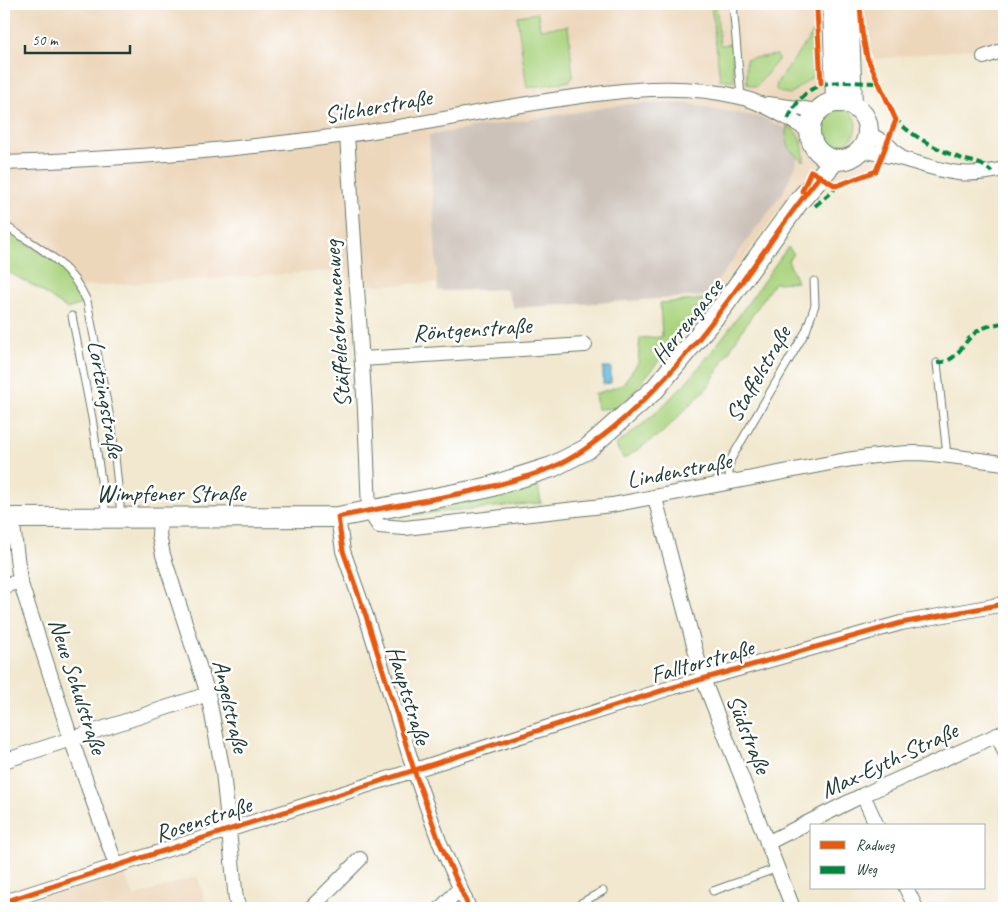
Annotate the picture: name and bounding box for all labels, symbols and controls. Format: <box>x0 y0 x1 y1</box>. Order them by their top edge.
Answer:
scale bar <box>25 22 130 54</box>
text: 50 m <box>32 31 59 50</box>
street label: Silcherstraße <box>322 81 436 130</box>
street label: Stäffelesbrunnenweg <box>316 238 358 409</box>
street label: Herrengasse <box>644 271 731 370</box>
street label: Röntgenstraße <box>412 310 535 348</box>
street label: Staffelstraße <box>718 319 799 428</box>
street label: Lortzingstraße <box>81 338 131 462</box>
street label: Lindenstraße <box>624 445 736 495</box>
street label: Wimpfener Straße <box>97 478 248 508</box>
street label: Neue Schulstraße <box>42 614 115 760</box>
street label: Falltorstraße <box>647 631 759 690</box>
street label: Hauptstraße <box>380 642 439 750</box>
street label: Angelstraße <box>206 656 257 758</box>
street label: Südstraße <box>720 690 779 780</box>
street label: Max-Eyth-Straße <box>816 714 964 805</box>
street label: Rosenstraße <box>151 789 257 849</box>
legend <box>810 824 986 890</box>
text: Radweg <box>856 836 896 855</box>
text: Weg <box>856 860 878 879</box>

